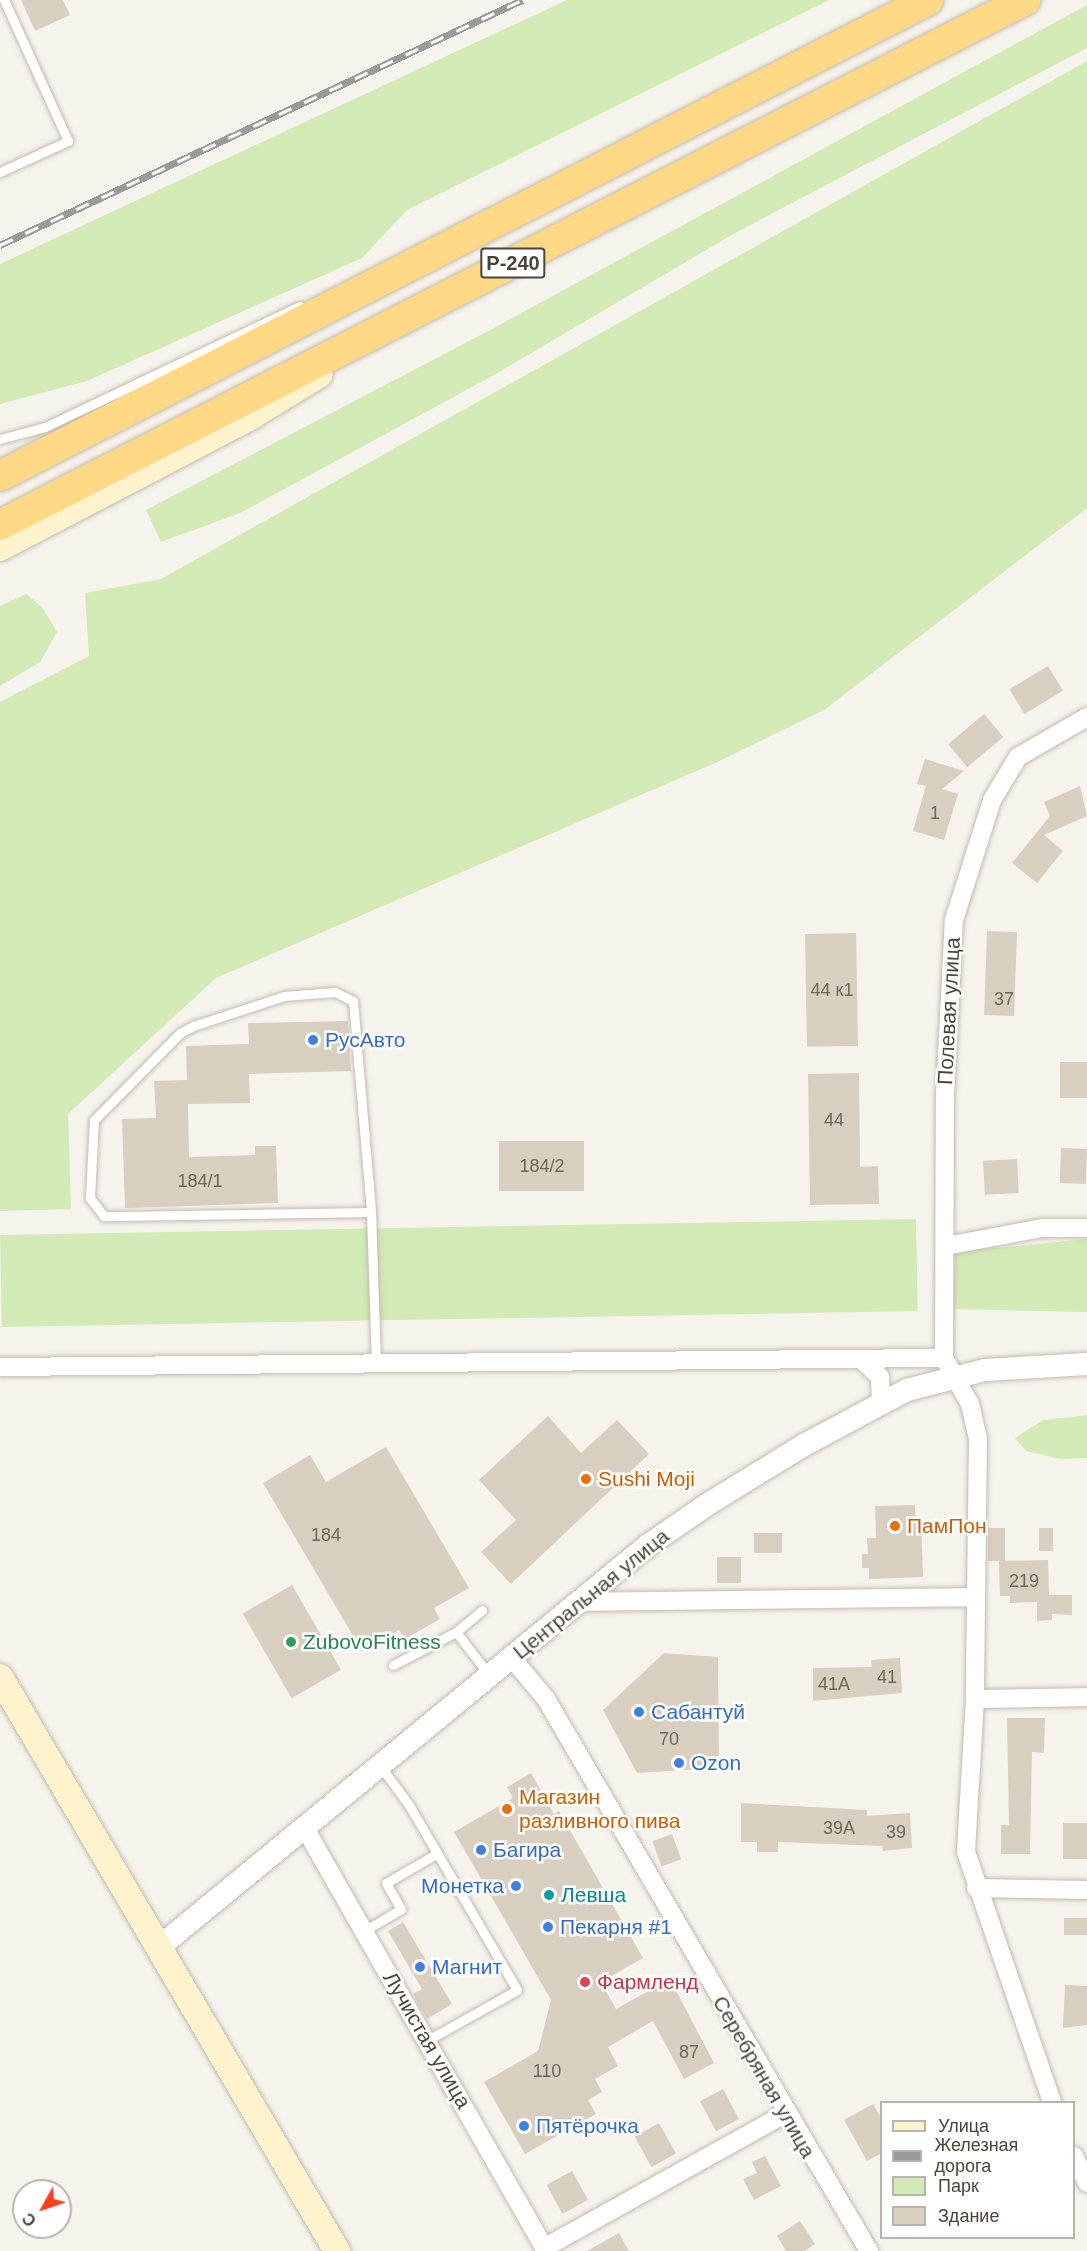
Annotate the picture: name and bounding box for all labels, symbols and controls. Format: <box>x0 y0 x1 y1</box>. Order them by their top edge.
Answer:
road number: Р-240 <box>480 246 546 280</box>
house number: 1 <box>930 802 940 824</box>
street label: Полевая улица <box>933 937 965 1085</box>
house number: 44 к1 <box>811 979 853 1001</box>
house number: 37 <box>994 988 1014 1010</box>
place label: РусАвто <box>325 1027 406 1053</box>
marker: РусАвто <box>306 1033 320 1047</box>
house number: 44 <box>824 1109 844 1131</box>
house number: 184/2 <box>519 1155 565 1177</box>
house number: 184/1 <box>177 1170 223 1192</box>
place label: Sushi Moji <box>598 1466 695 1492</box>
marker: Sushi Moji <box>579 1472 593 1486</box>
place label: ПамПон <box>907 1513 987 1539</box>
marker: ПамПон <box>888 1519 902 1533</box>
street label: Центральная улица <box>508 1523 674 1665</box>
house number: 184 <box>311 1524 341 1546</box>
house number: 219 <box>1009 1570 1039 1592</box>
place label: ZubovoFitness <box>303 1629 441 1655</box>
marker: ZubovoFitness <box>284 1635 298 1649</box>
house number: 41 <box>877 1666 897 1688</box>
house number: 41А <box>818 1673 850 1695</box>
place label: Сабантуй <box>651 1699 745 1725</box>
marker: Сабантуй <box>632 1705 646 1719</box>
house number: 70 <box>659 1728 679 1750</box>
place label: Ozon <box>691 1750 741 1776</box>
marker: Ozon <box>672 1756 686 1770</box>
place label: Магазин разливного пива <box>519 1784 680 1834</box>
marker: Магазин разливного пива <box>500 1802 514 1816</box>
house number: 39А <box>823 1817 855 1839</box>
house number: 39 <box>886 1821 906 1843</box>
place label: Багира <box>493 1837 561 1863</box>
marker: Багира <box>474 1843 488 1857</box>
place label: Монетка <box>421 1873 504 1899</box>
marker: Монетка <box>509 1879 523 1893</box>
place label: Левша <box>561 1882 626 1908</box>
marker: Левша <box>542 1888 556 1902</box>
place label: Пекарня #1 <box>560 1914 672 1940</box>
marker: Пекарня #1 <box>541 1920 555 1934</box>
place label: Магнит <box>432 1954 502 1980</box>
marker: Магнит <box>413 1960 427 1974</box>
street label: Лучистая улица <box>378 1967 476 2113</box>
place label: Фармленд <box>597 1969 699 1995</box>
marker: Фармленд <box>578 1975 592 1989</box>
street label: Серебряная улица <box>707 1991 821 2163</box>
house number: 87 <box>679 2041 699 2063</box>
house number: 110 <box>533 2060 561 2082</box>
legend <box>880 2101 1075 2239</box>
place label: Пятёрочка <box>536 2113 639 2139</box>
text: Улица <box>938 2116 989 2136</box>
marker: Пятёрочка <box>517 2119 531 2133</box>
text: Железная дорога <box>934 2135 1018 2176</box>
text: Парк <box>938 2176 979 2196</box>
north arrow <box>12 2179 72 2239</box>
text: Здание <box>938 2206 999 2226</box>
text: С <box>19 2210 40 2229</box>

